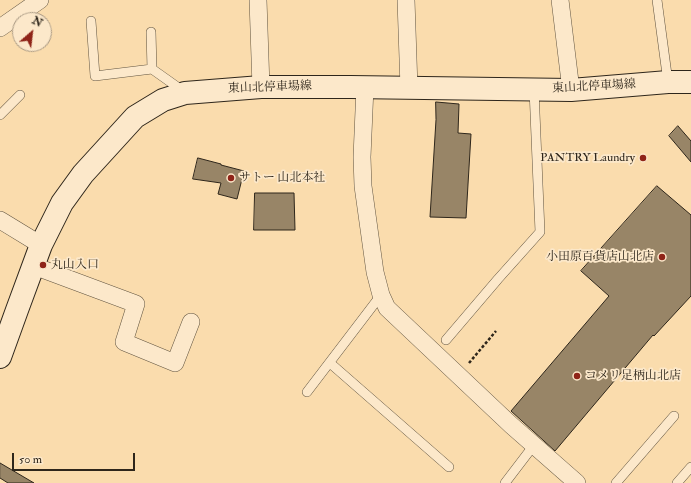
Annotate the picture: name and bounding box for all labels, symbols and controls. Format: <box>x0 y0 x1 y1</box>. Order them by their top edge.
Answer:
north arrow <box>12 12 52 52</box>
text: N <box>30 14 45 30</box>
street label: 東山北停車場線 <box>552 78 636 96</box>
street label: 東山北停車場線 <box>228 79 312 97</box>
place label: PANTRY Laundry <box>540 151 635 165</box>
marker: PANTRY Laundry <box>638 153 648 163</box>
place label: サトー 山北本社 <box>239 171 326 185</box>
marker: サトー 山北本社 <box>226 173 236 183</box>
place label: 小田原百貨店山北店 <box>546 250 654 264</box>
marker: 小田原百貨店山北店 <box>657 252 667 262</box>
place label: 丸山入口 <box>51 258 99 272</box>
marker: 丸山入口 <box>38 260 48 270</box>
place label: コメリ足柄山北店 <box>585 369 681 383</box>
marker: コメリ足柄山北店 <box>572 371 582 381</box>
scale bar <box>14 445 137 471</box>
text: 50 m <box>19 452 42 467</box>

